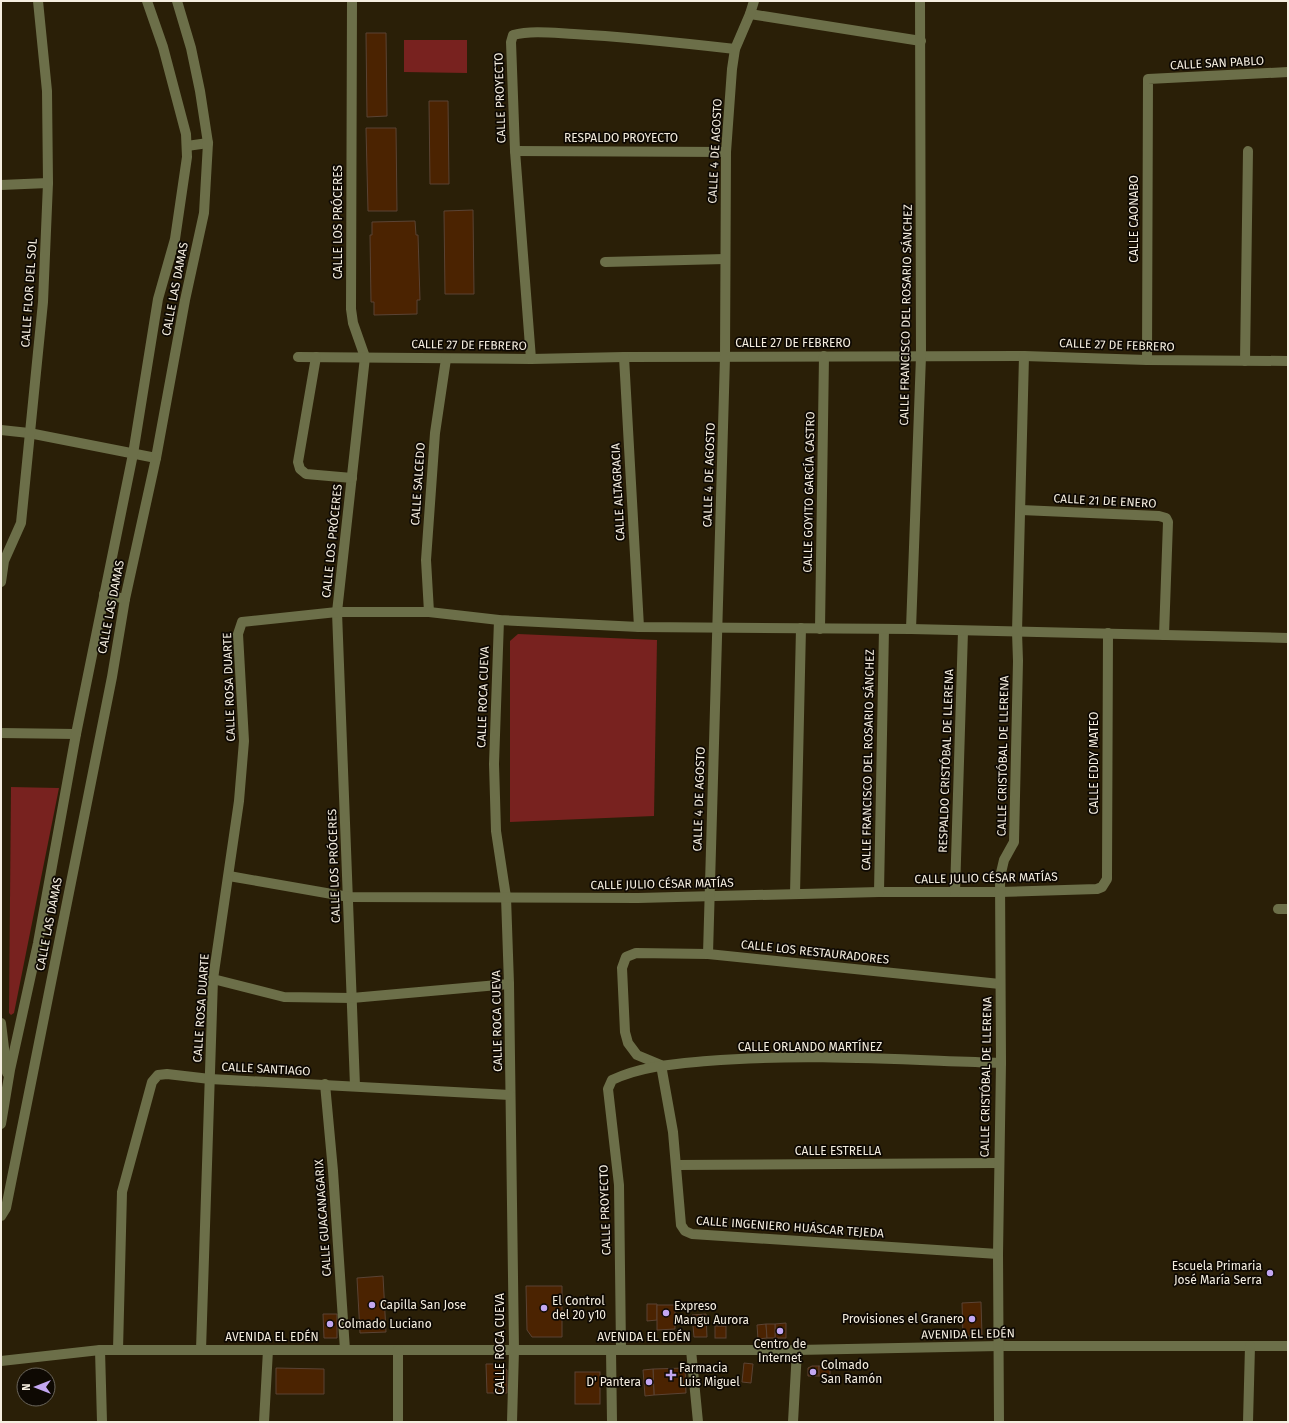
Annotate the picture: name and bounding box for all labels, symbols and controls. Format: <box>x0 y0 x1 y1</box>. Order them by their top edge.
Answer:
street label: CALLE PROYECTO <box>491 52 509 144</box>
street label: CALLE SAN PABLO <box>1170 54 1264 72</box>
street label: CALLE 4 DE AGOSTO <box>705 98 725 204</box>
street label: RESPALDO PROYECTO <box>564 131 678 145</box>
street label: CALLE LOS PRÓCERES <box>330 164 345 279</box>
street label: CALLE CAONABO <box>1127 175 1141 263</box>
street label: CALLE FRANCISCO DEL ROSARIO SÁNCHEZ <box>896 204 915 426</box>
street label: CALLE FLOR DEL SOL <box>18 238 40 348</box>
street label: CALLE LAS DAMAS <box>159 241 191 337</box>
street label: CALLE 27 DE FEBRERO <box>735 336 851 350</box>
street label: CALLE 27 DE FEBRERO <box>1059 336 1175 354</box>
street label: CALLE 27 DE FEBRERO <box>411 337 527 353</box>
street label: CALLE GOYITO GARCÍA CASTRO <box>800 411 817 573</box>
street label: CALLE 4 DE AGOSTO <box>700 422 718 528</box>
street label: CALLE SALCEDO <box>408 442 428 526</box>
street label: CALLE ALTAGRACIA <box>608 443 628 541</box>
street label: CALLE LOS PRÓCERES <box>318 483 345 599</box>
street label: CALLE 21 DE ENERO <box>1053 491 1157 511</box>
street label: CALLE LAS DAMAS <box>95 559 127 655</box>
street label: CALLE ROSA DUARTE <box>220 632 238 742</box>
street label: CALLE ROCA CUEVA <box>474 646 492 748</box>
street label: CALLE FRANCISCO DEL ROSARIO SÁNCHEZ <box>858 649 877 871</box>
street label: RESPALDO CRISTÓBAL DE LLERENA <box>935 669 956 853</box>
street label: CALLE CRISTÓBAL DE LLERENA <box>994 675 1011 836</box>
street label: CALLE EDDY MATEO <box>1087 712 1101 814</box>
street label: CALLE 4 DE AGOSTO <box>690 746 708 852</box>
street label: CALLE LOS PRÓCERES <box>324 808 343 923</box>
street label: CALLE JULIO CÉSAR MATÍAS <box>914 869 1058 886</box>
street label: CALLE JULIO CÉSAR MATÍAS <box>590 875 734 892</box>
street label: CALLE LAS DAMAS <box>33 876 65 972</box>
street label: CALLE LOS RESTAURADORES <box>740 937 890 967</box>
street label: CALLE ROSA DUARTE <box>190 953 212 1063</box>
street label: CALLE ROCA CUEVA <box>489 970 505 1072</box>
street label: CALLE CRISTÓBAL DE LLERENA <box>977 996 994 1157</box>
street label: CALLE ORLANDO MARTÍNEZ <box>738 1039 882 1054</box>
street label: CALLE SANTIAGO <box>221 1060 311 1078</box>
street label: CALLE ESTRELLA <box>795 1144 881 1158</box>
street label: CALLE GUACANAGARIX <box>312 1158 334 1277</box>
street label: CALLE PROYECTO <box>596 1164 614 1256</box>
street label: CALLE INGENIERO HUÁSCAR TEJEDA <box>696 1212 885 1241</box>
place label: Escuela Primaria José María Serra <box>1172 1259 1262 1287</box>
marker: Escuela Primaria José María Serra <box>1265 1268 1275 1278</box>
street label: CALLE ROCA CUEVA <box>493 1293 507 1395</box>
place label: El Control del 20 y10 <box>552 1294 606 1322</box>
place label: Capilla San Jose <box>380 1298 466 1312</box>
place label: Expreso Mangu Aurora <box>674 1299 749 1327</box>
marker: Capilla San Jose <box>367 1300 377 1310</box>
marker: El Control del 20 y10 <box>539 1303 549 1313</box>
marker: Expreso Mangu Aurora <box>661 1308 671 1318</box>
place label: Provisiones el Granero <box>842 1312 964 1326</box>
marker: Provisiones el Granero <box>967 1314 977 1324</box>
place label: Colmado Luciano <box>338 1317 432 1331</box>
marker: Colmado Luciano <box>325 1319 335 1329</box>
street label: AVENIDA EL EDÉN <box>921 1325 1015 1342</box>
marker: Centro de Internet <box>775 1326 785 1336</box>
street label: AVENIDA EL EDÉN <box>225 1329 319 1344</box>
street label: AVENIDA EL EDÉN <box>597 1329 691 1344</box>
place label: Centro de Internet <box>754 1337 806 1365</box>
place label: Colmado San Ramón <box>821 1358 882 1386</box>
place label: Farmacia Luis Miguel <box>679 1361 740 1389</box>
north arrow <box>16 1367 56 1407</box>
marker: Colmado San Ramón <box>808 1367 818 1377</box>
marker: Farmacia Luis Miguel <box>666 1370 676 1380</box>
place label: D' Pantera <box>586 1375 641 1389</box>
marker: D' Pantera <box>644 1377 654 1387</box>
text: N <box>20 1383 33 1391</box>

